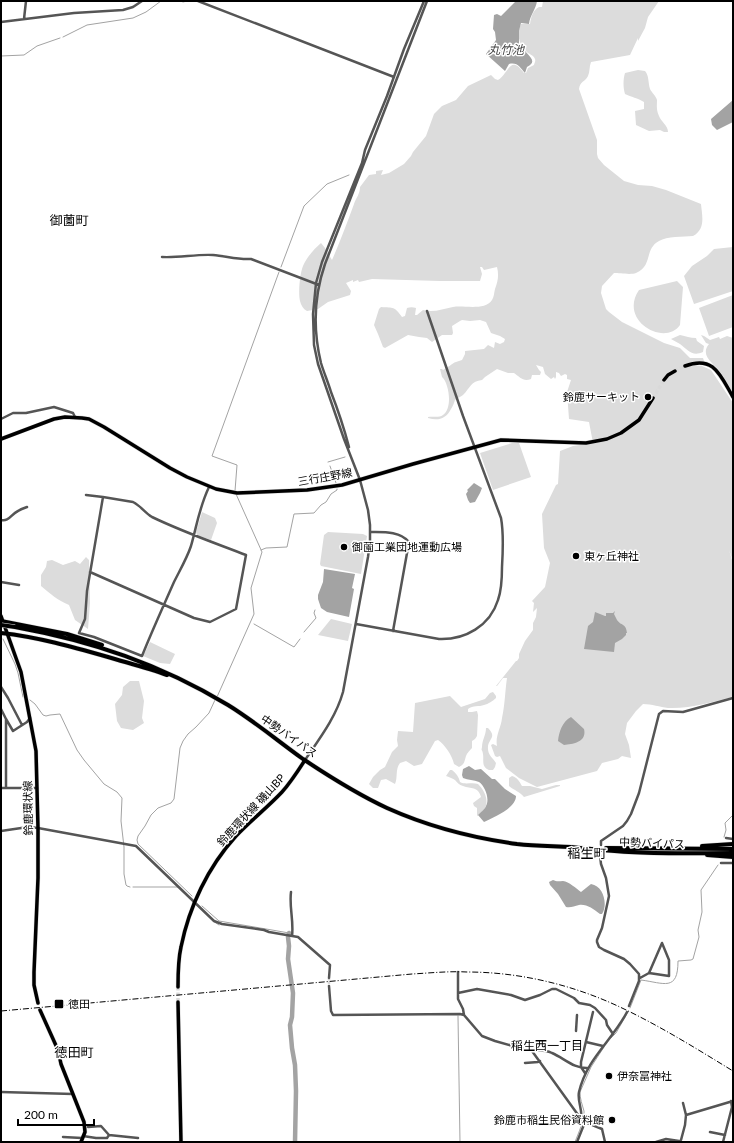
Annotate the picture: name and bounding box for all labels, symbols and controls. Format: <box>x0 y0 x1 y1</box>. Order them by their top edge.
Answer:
water label: 丸竹池 <box>488 42 525 57</box>
district label: 御薗町 <box>49 212 89 228</box>
place label: 鈴鹿サーキット <box>563 390 640 403</box>
marker: 鈴鹿サーキット <box>643 392 653 402</box>
street label: 三行庄野線 <box>297 465 353 488</box>
place label: 御薗工業団地運動広場 <box>351 540 462 553</box>
marker: 御薗工業団地運動広場 <box>339 542 349 552</box>
place label: 東ヶ丘神社 <box>584 549 639 562</box>
marker: 東ヶ丘神社 <box>571 551 581 561</box>
street label: 中勢バイパス <box>259 711 320 760</box>
street label: 鈴鹿環状線 磯山BP <box>214 771 288 848</box>
street label: 鈴鹿環状線 <box>21 780 34 836</box>
street label: 中勢バイパス <box>619 835 685 850</box>
district label: 稲生町 <box>567 845 607 861</box>
place label: 徳田 <box>68 997 90 1010</box>
marker: 徳田 <box>53 998 65 1010</box>
district label: 稲生西一丁目 <box>511 1038 583 1053</box>
district label: 徳田町 <box>54 1044 94 1060</box>
place label: 伊奈冨神社 <box>617 1069 672 1082</box>
marker: 伊奈冨神社 <box>604 1071 614 1081</box>
scale bar <box>18 1101 94 1127</box>
text: 200 m <box>24 1107 58 1122</box>
place label: 鈴鹿市稲生民俗資料館 <box>494 1113 604 1126</box>
marker: 鈴鹿市稲生民俗資料館 <box>607 1115 617 1125</box>

